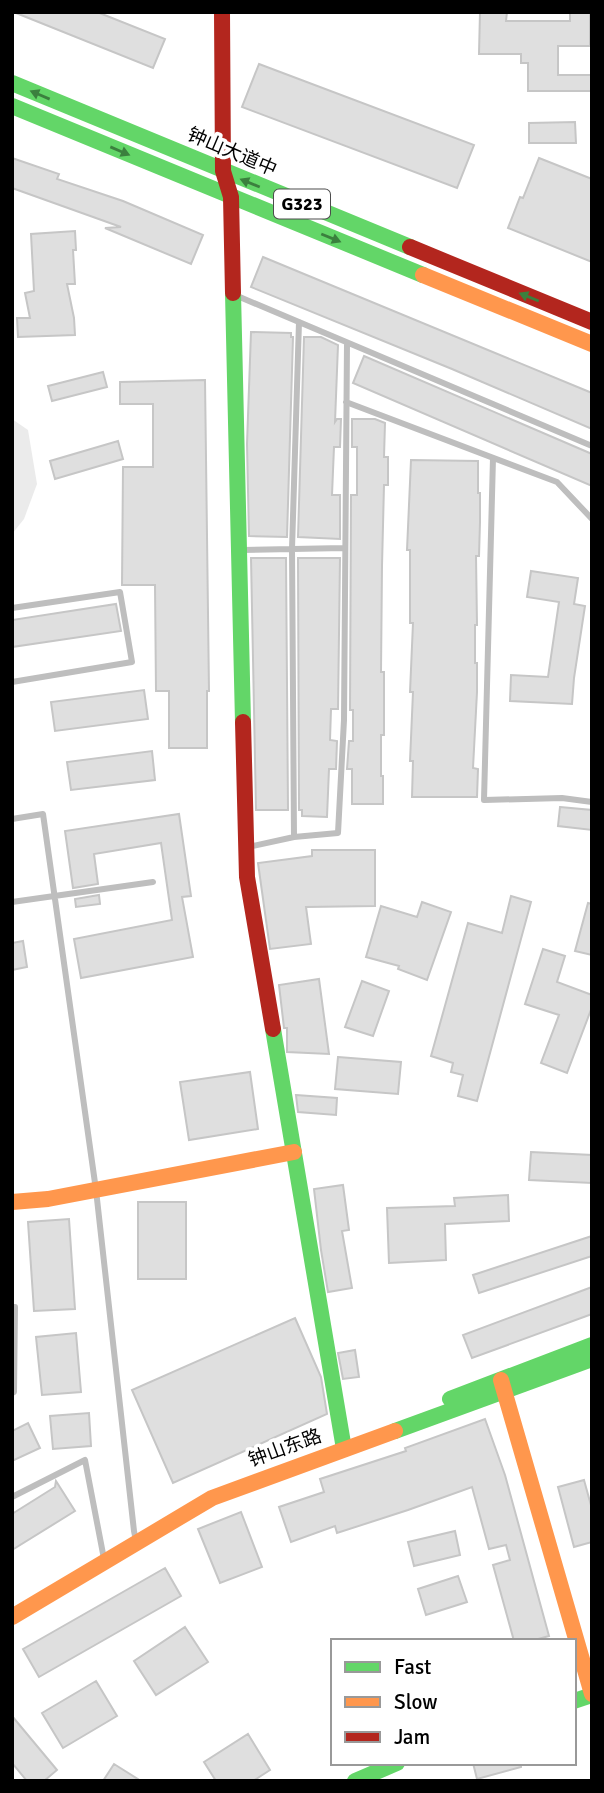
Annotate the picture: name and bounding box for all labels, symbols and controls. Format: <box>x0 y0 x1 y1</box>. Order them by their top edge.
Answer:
one-way arrow <box>29 89 50 100</box>
street label: 钟山大道中 <box>184 122 280 182</box>
one-way arrow <box>110 146 131 157</box>
one-way arrow <box>239 177 260 188</box>
road number: G323 <box>274 190 330 218</box>
one-way arrow <box>320 233 341 244</box>
one-way arrow <box>518 291 539 302</box>
street label: 钟山东路 <box>245 1424 325 1472</box>
legend <box>331 1639 576 1765</box>
text: Fast <box>394 1654 431 1680</box>
text: Slow <box>394 1689 438 1715</box>
text: Jam <box>394 1724 430 1750</box>

